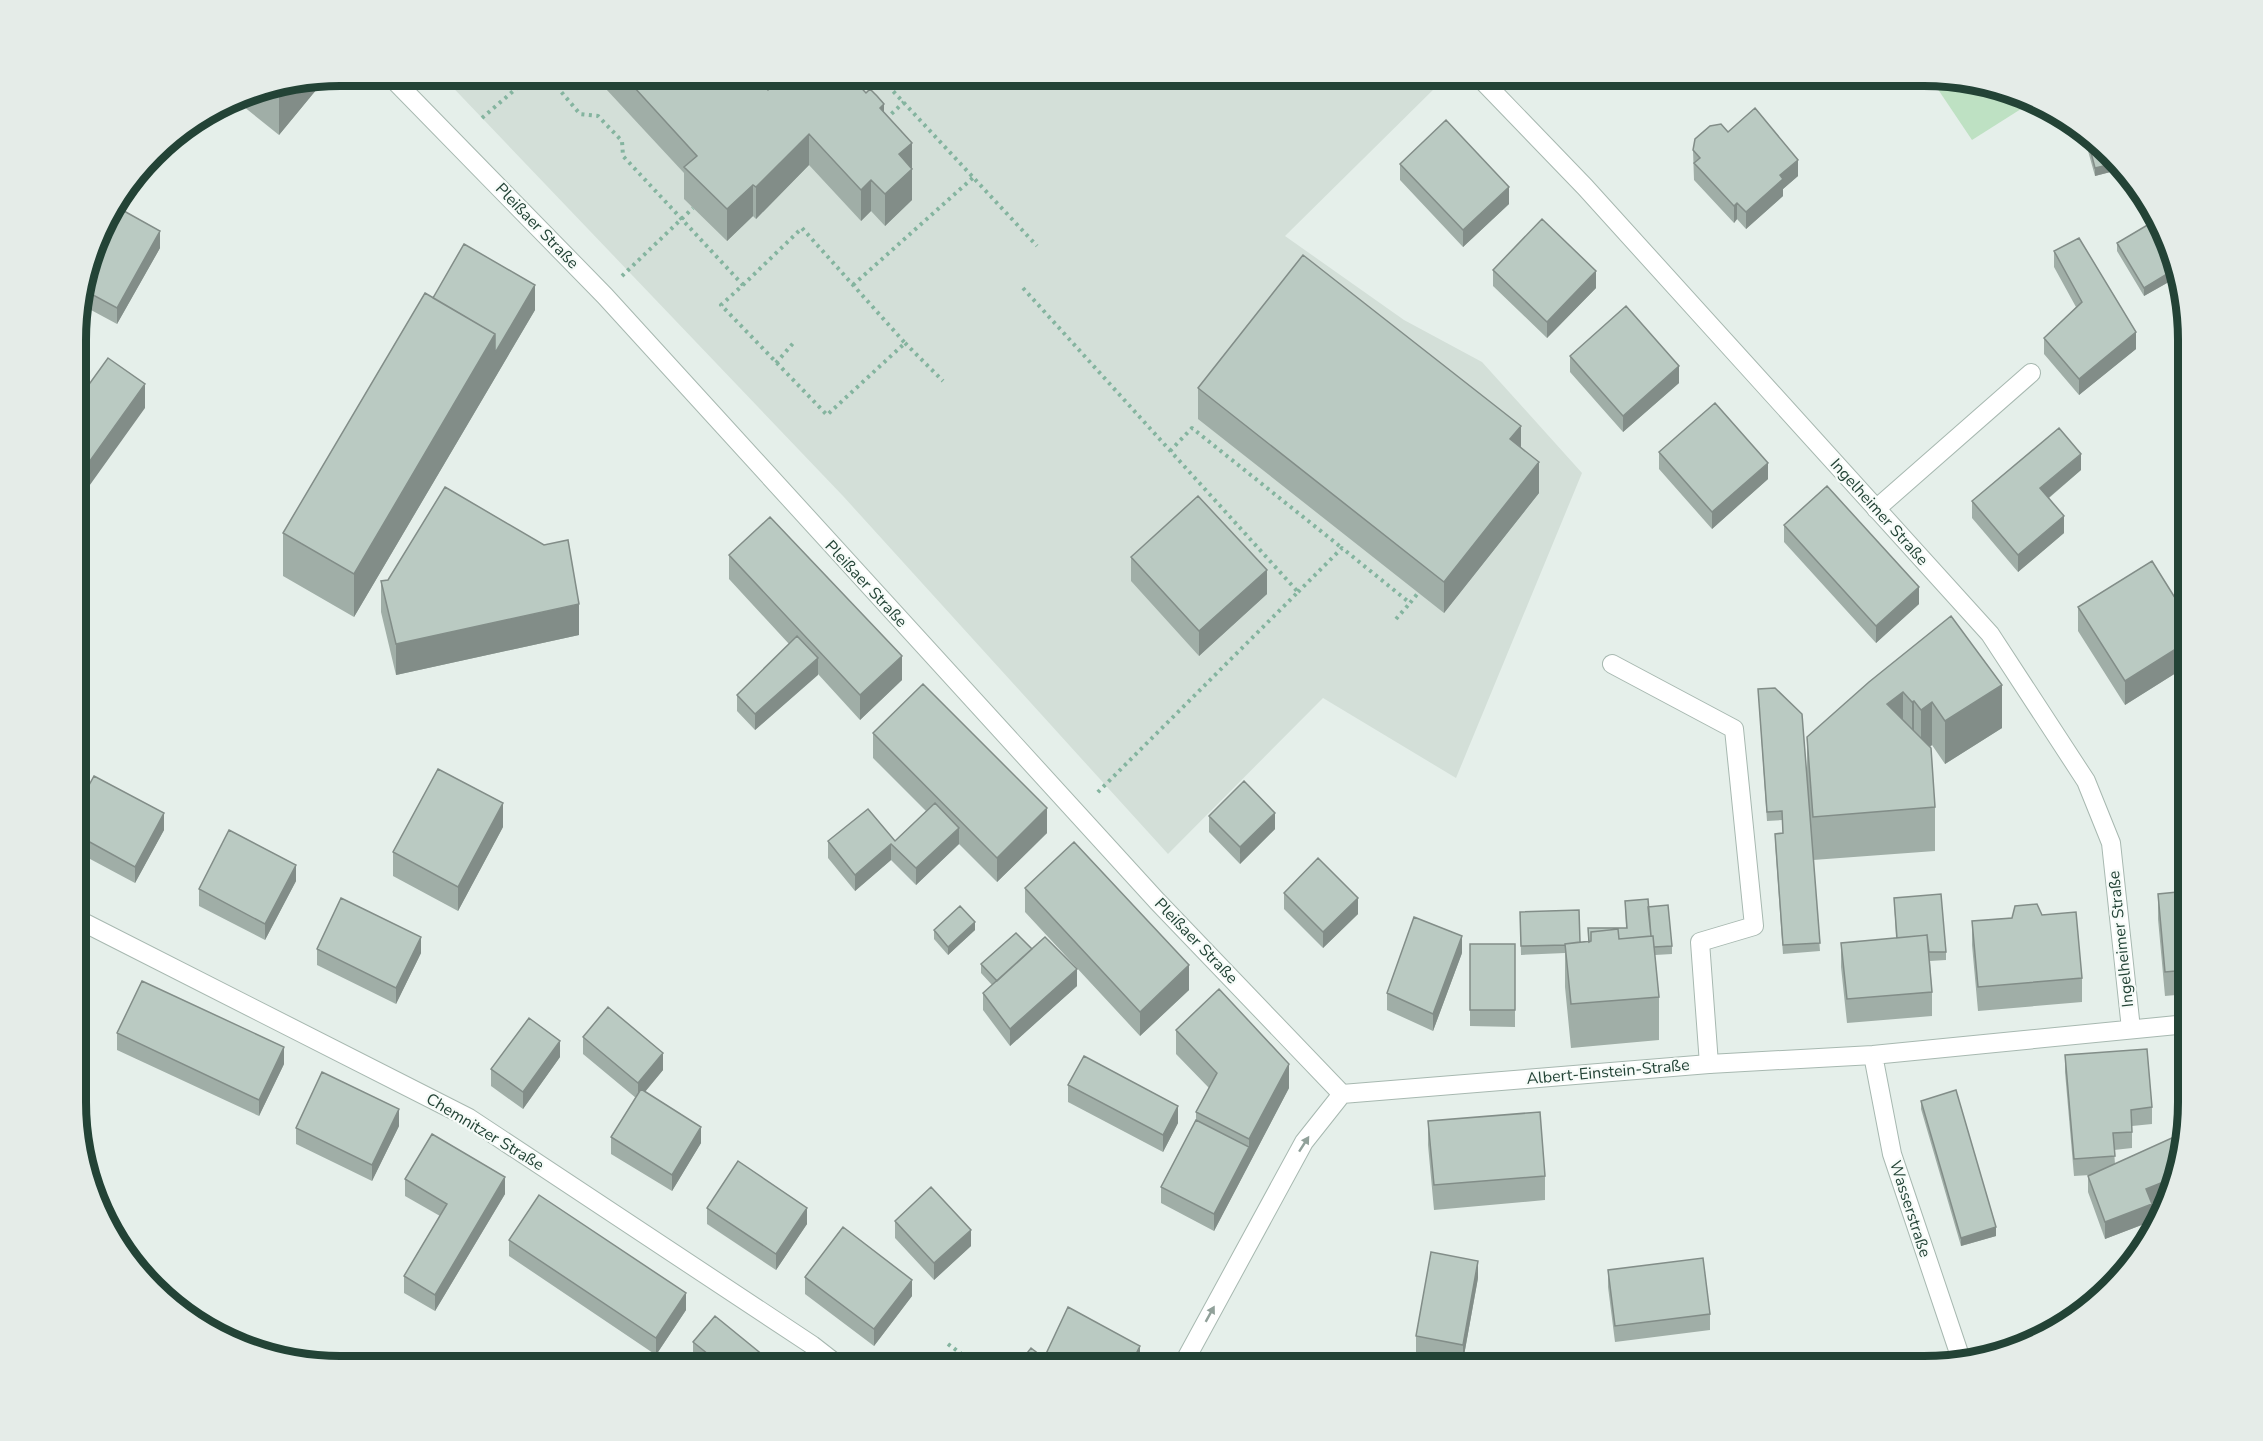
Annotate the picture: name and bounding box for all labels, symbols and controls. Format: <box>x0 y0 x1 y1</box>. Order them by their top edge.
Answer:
street label: Pleißaer Straße <box>490 178 584 274</box>
street label: Ingelheimer Straße <box>1825 454 1933 570</box>
street label: Pleißaer Straße <box>820 536 912 632</box>
street label: Ingelheimer Straße <box>2103 870 2139 1008</box>
street label: Pleißaer Straße <box>1149 893 1243 989</box>
street label: Albert-Einstein-Straße <box>1526 1054 1690 1090</box>
street label: Chemnitzer Straße <box>422 1088 548 1176</box>
one-way arrow <box>1299 1135 1310 1152</box>
street label: Wasserstraße <box>1884 1158 1936 1260</box>
one-way arrow <box>1205 1305 1215 1322</box>

